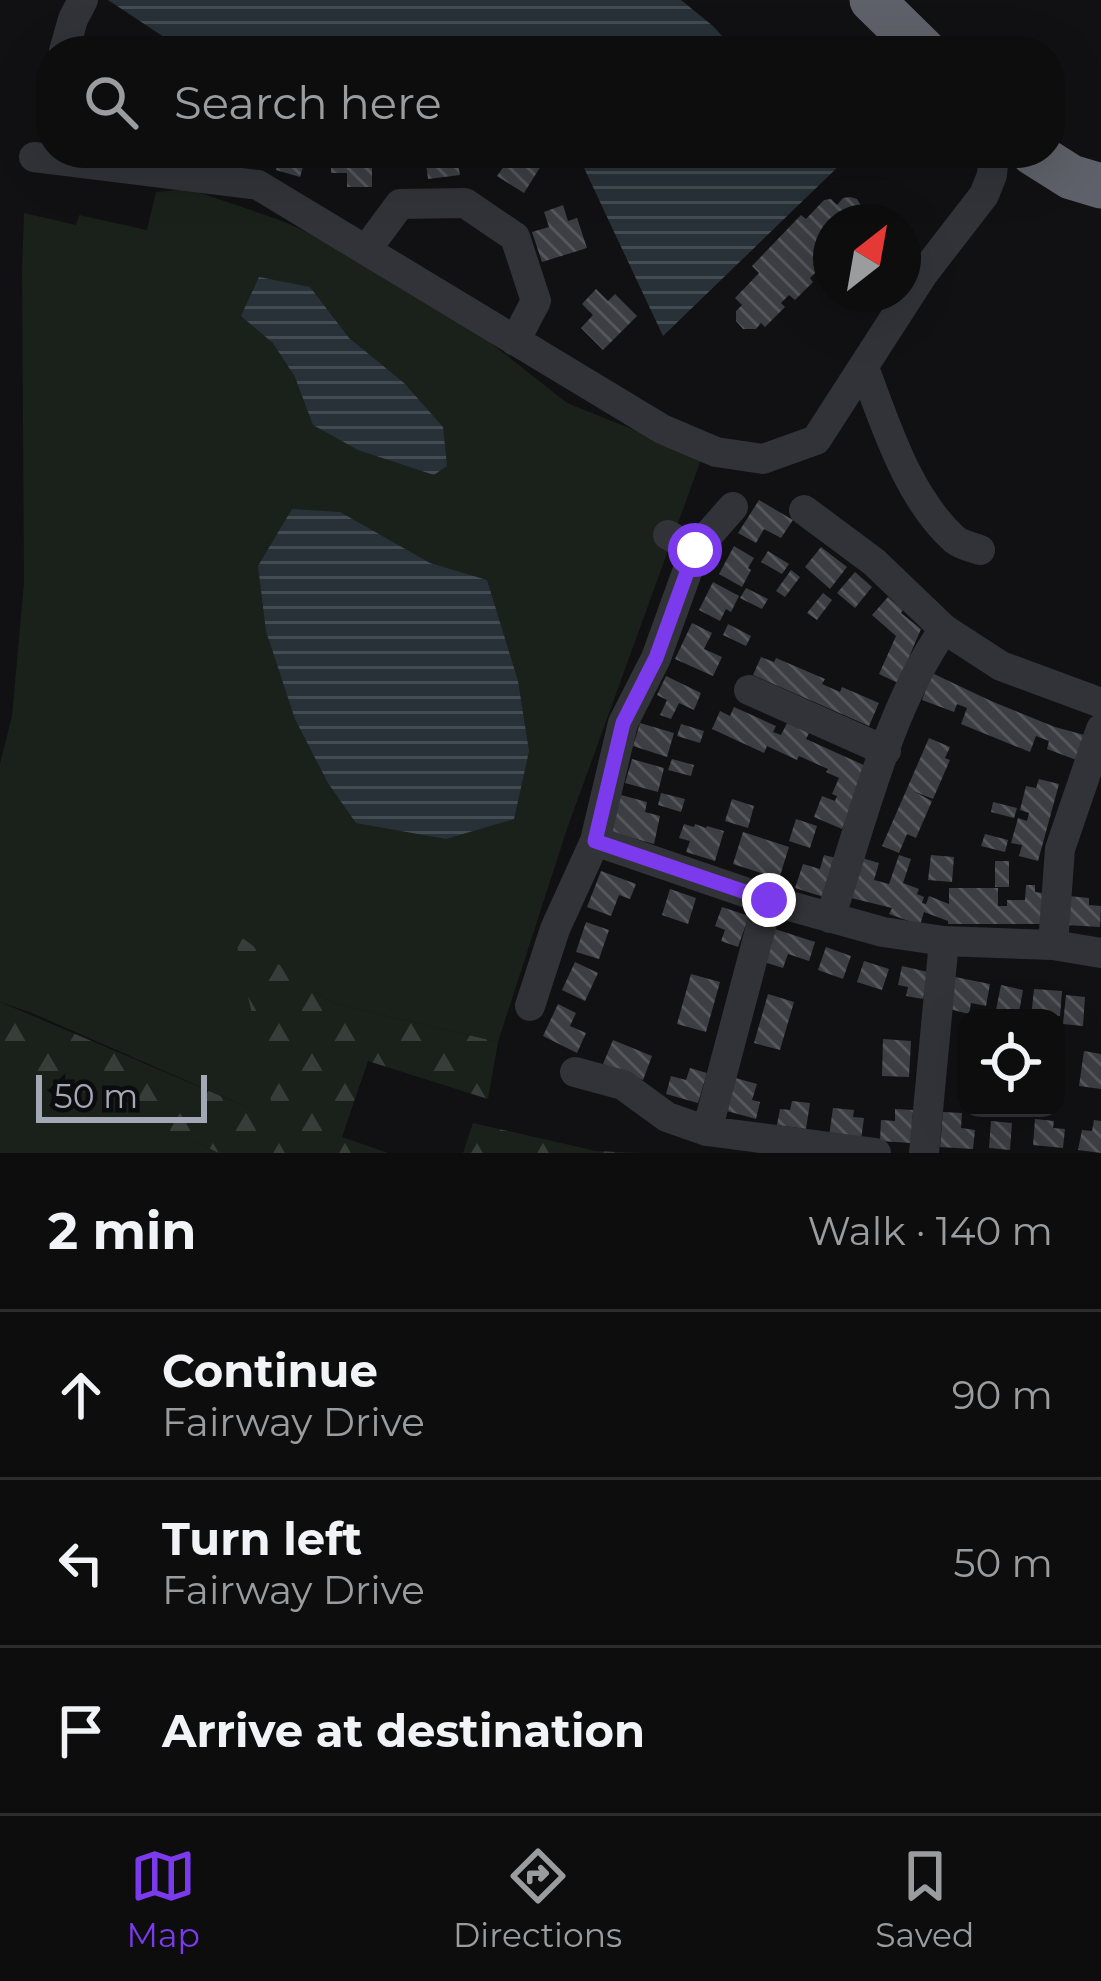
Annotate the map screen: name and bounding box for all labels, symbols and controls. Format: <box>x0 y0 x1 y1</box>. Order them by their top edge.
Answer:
search box <box>36 36 1065 168</box>
icon: search <box>78 69 144 135</box>
text: Search here <box>174 75 442 130</box>
north arrow <box>813 204 921 312</box>
route start <box>668 523 722 577</box>
route end <box>742 873 796 927</box>
map controls <box>957 1009 1065 1117</box>
button: locate <box>957 1009 1065 1117</box>
scale bar <box>36 1069 207 1122</box>
text: 50 m <box>54 1076 138 1116</box>
text: 2 min <box>48 1200 197 1262</box>
text: Walk · 140 m <box>807 1207 1053 1255</box>
text: Continue <box>162 1343 378 1398</box>
icon: ahead <box>48 1362 114 1428</box>
text: 90 m <box>952 1371 1053 1419</box>
text: Fairway Drive <box>162 1398 425 1446</box>
text: Turn left <box>162 1511 362 1566</box>
icon: left <box>48 1530 114 1596</box>
text: 50 m <box>954 1539 1053 1587</box>
text: Fairway Drive <box>162 1566 425 1614</box>
icon: arrive <box>48 1698 114 1764</box>
text: Arrive at destination <box>162 1703 645 1758</box>
tab: Map <box>127 1843 200 1955</box>
tab: Directions <box>453 1843 622 1955</box>
tab: Saved <box>875 1843 974 1955</box>

